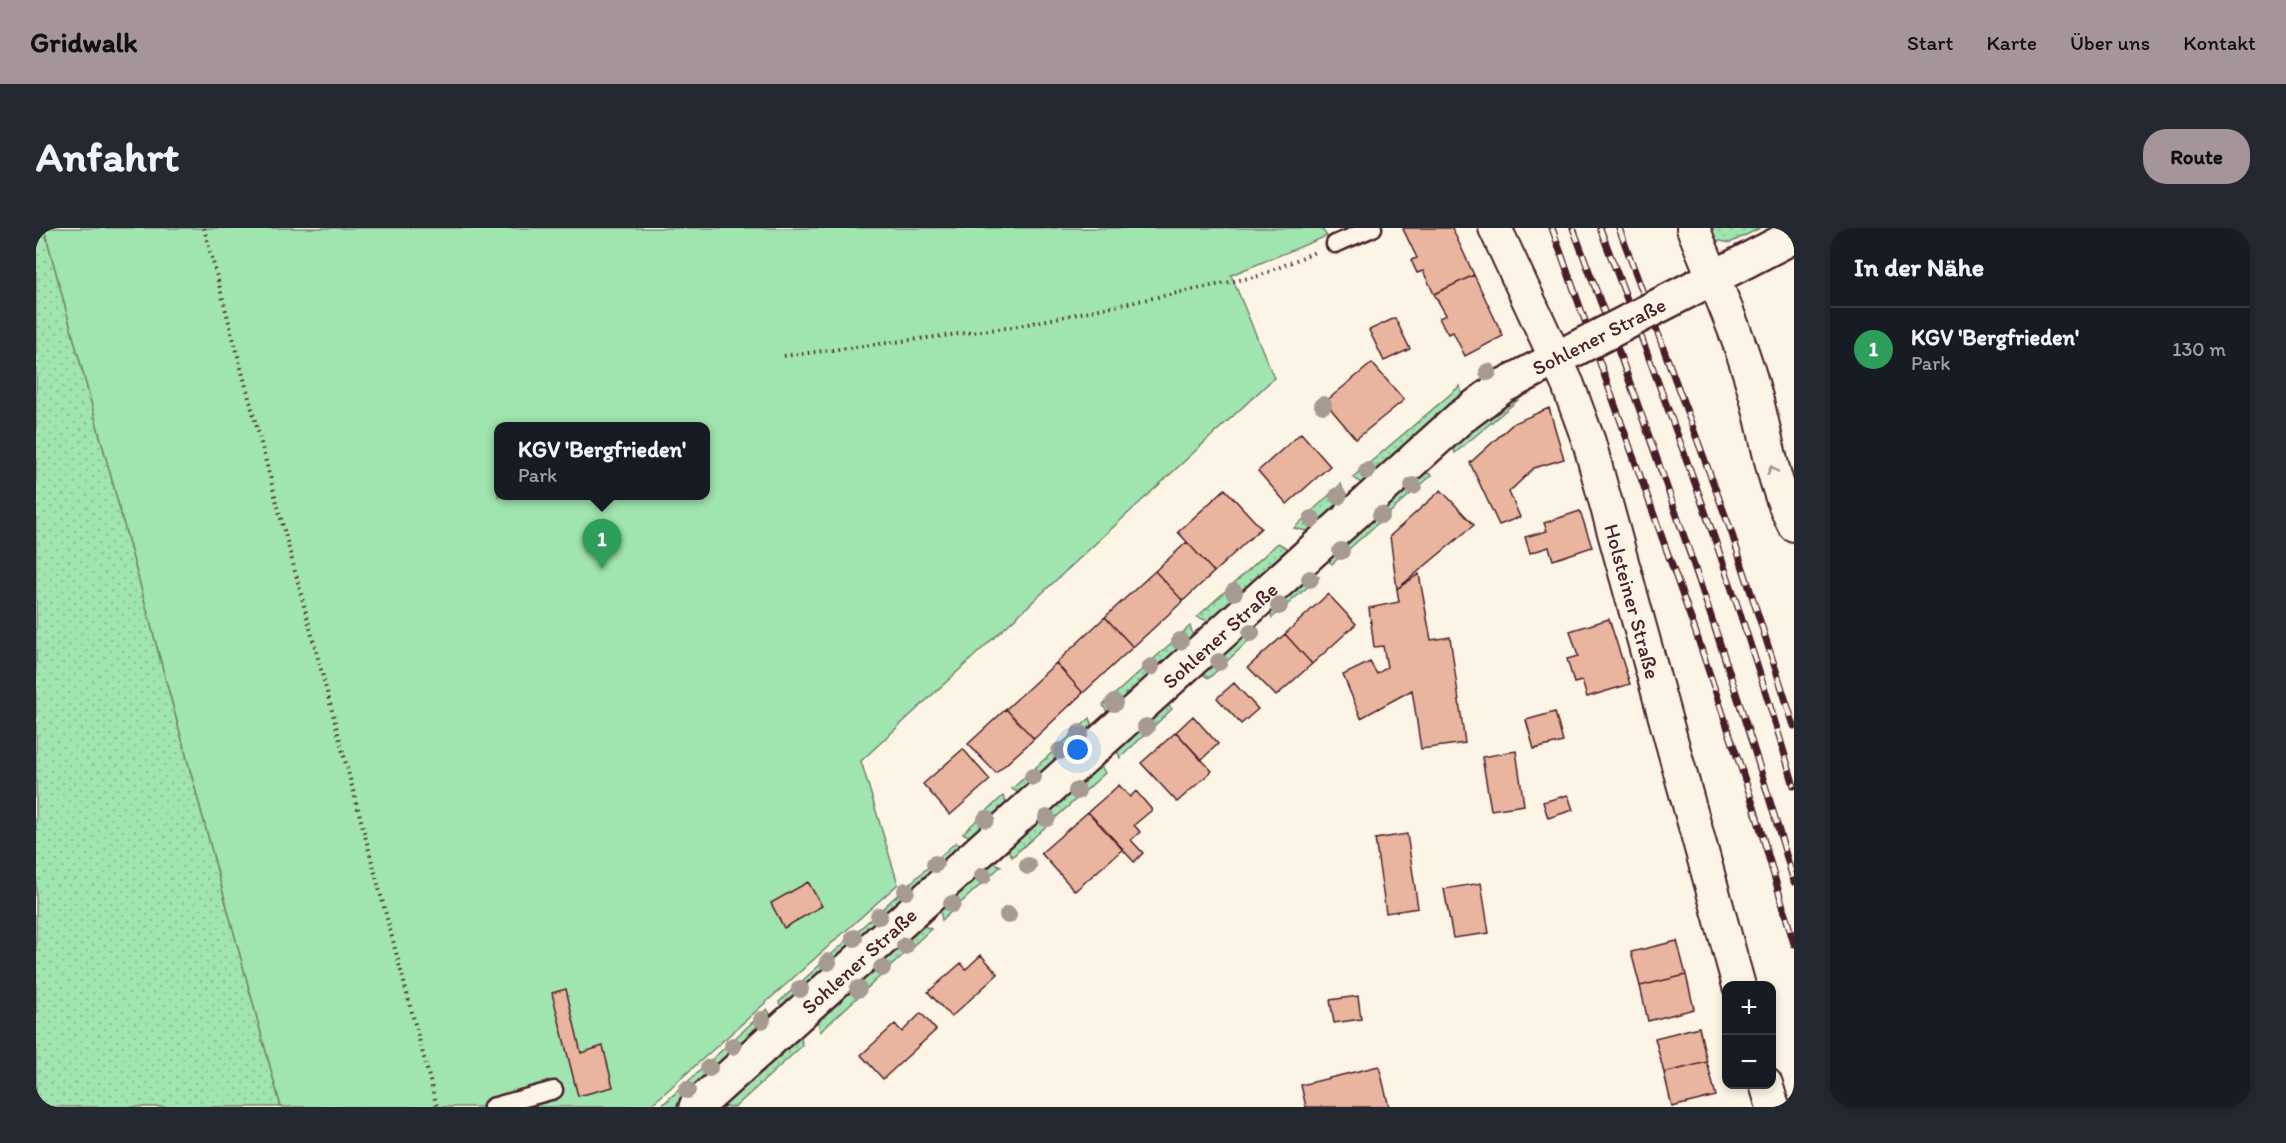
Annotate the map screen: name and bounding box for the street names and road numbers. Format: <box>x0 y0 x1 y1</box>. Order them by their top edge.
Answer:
street label: Sohlener Straße <box>1528 292 1670 380</box>
street label: Holsteiner Straße <box>1600 521 1666 682</box>
street label: Sohlener Straße <box>1157 576 1282 693</box>
street label: Sohlener Straße <box>796 902 922 1019</box>

